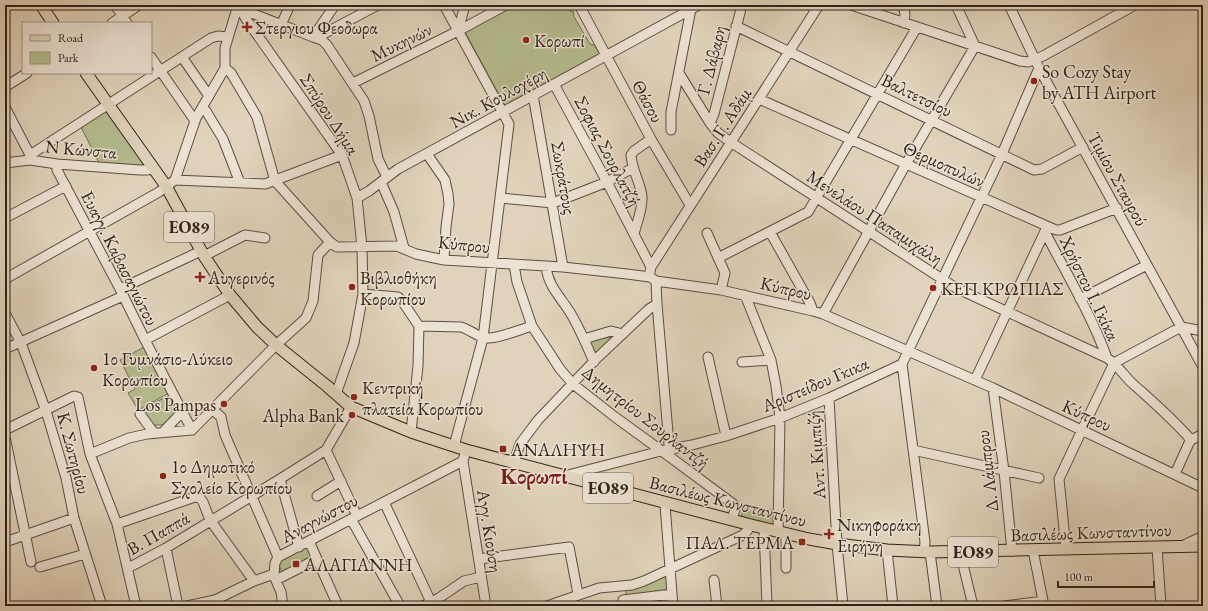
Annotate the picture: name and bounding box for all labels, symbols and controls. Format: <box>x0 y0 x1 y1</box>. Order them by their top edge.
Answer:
place label: Στεργιου Φεοδωρα <box>255 16 378 39</box>
street label: Μυκηνών <box>367 17 435 67</box>
legend <box>22 22 152 74</box>
marker: Στεργιου Φεοδωρα <box>242 22 252 32</box>
street label: Γ. Δάβαρη <box>691 23 731 97</box>
place label: Κορωπί <box>534 29 585 52</box>
text: Road <box>58 30 84 46</box>
marker: Κορωπί <box>521 35 531 45</box>
text: Park <box>58 50 79 66</box>
place label: So Cozy Stay by ATH Airport <box>1042 60 1156 104</box>
street label: Νικ. Κουλοχέρη <box>445 61 551 133</box>
street label: Βαλτετσίου <box>878 68 956 122</box>
street label: Σπύρου Δήμα <box>295 69 365 160</box>
street label: Θάσου <box>627 75 669 127</box>
marker: So Cozy Stay by ATH Airport <box>1029 76 1039 86</box>
street label: Βασ. Γ. Αδάμ <box>688 83 756 171</box>
street label: Σοφιας Σουρλατζή <box>569 92 647 210</box>
street label: Τιμίου Σταυρού <box>1083 128 1153 230</box>
street label: Ν Κώνστα <box>44 134 119 164</box>
street label: Θερμοπυλών <box>899 136 989 192</box>
street label: Σωκράτους <box>546 140 582 216</box>
street label: Μενελάου Παπαμιχάλη <box>802 164 948 270</box>
street label: Ευαγγ. Καβασαγιώτου <box>76 187 164 329</box>
road number: ΕΟ89 <box>164 212 214 242</box>
street label: Κύπρου <box>437 230 491 258</box>
street label: Χρήστου Ι. Γκίκα <box>1054 231 1126 345</box>
place label: Αυγερινός <box>207 266 275 289</box>
place label: Βιβλιοθήκη Κορωπίου <box>360 266 437 310</box>
street label: Κύπρου <box>758 271 814 305</box>
marker: Αυγερινός <box>195 272 205 282</box>
place label: ΚΕΠ ΚΡΩΠΙΑΣ <box>941 277 1064 300</box>
marker: Βιβλιοθήκη Κορωπίου <box>347 282 357 292</box>
marker: ΚΕΠ ΚΡΩΠΙΑΣ <box>928 283 938 293</box>
place label: 1ο Γυμνάσιο-Λύκειο Κορωπίου <box>102 347 233 391</box>
street label: Αριστείδου Γκικα <box>757 351 873 417</box>
street label: Δημητρίου Σουρλαντζή <box>578 360 714 474</box>
marker: 1ο Γυμνάσιο-Λύκειο Κορωπίου <box>89 363 99 373</box>
place label: Κεντρική πλατεία Κορωπίου <box>362 376 483 420</box>
marker: Κεντρική πλατεία Κορωπίου <box>349 392 359 402</box>
place label: Los Pampas <box>135 393 216 416</box>
street label: Κύπρου <box>1059 394 1115 436</box>
marker: Los Pampas <box>219 399 229 409</box>
place label: Alpha Bank <box>261 404 345 427</box>
street label: Κ. Σωτηρίου <box>52 410 96 496</box>
marker: Alpha Bank <box>347 410 357 420</box>
street label: Αντ. Κιμπιζή <box>801 410 831 501</box>
street label: Δ. Λάμπρου <box>971 429 1003 513</box>
place label: ΑΝΑΛΗΨΗ <box>510 438 605 461</box>
marker: ΑΝΑΛΗΨΗ <box>498 444 508 454</box>
place label: 1ο Δημοτικό Σχολείο Κορωπίου <box>171 455 292 499</box>
district label: Κορωπί <box>500 462 568 491</box>
street label: Βασιλέως Κωνσταντίνου <box>647 470 809 532</box>
marker: 1ο Δημοτικό Σχολείο Κορωπίου <box>158 471 168 481</box>
road number: ΕΟ89 <box>583 473 633 503</box>
street label: Αγγ. Κιούση <box>472 487 508 574</box>
street label: Αναγνώστου <box>276 488 361 548</box>
street label: Β. Παππά <box>123 506 194 560</box>
place label: Νικηφοράκη Ειρήνη <box>837 513 922 557</box>
street label: Βασιλέως Κωνσταντίνου <box>1010 518 1172 546</box>
marker: Νικηφοράκη Ειρήνη <box>824 529 834 539</box>
place label: ΠΑΛ. ΤΕΡΜΑ <box>686 531 795 554</box>
marker: ΠΑΛ. ΤΕΡΜΑ <box>797 537 807 547</box>
road number: ΕΟ89 <box>948 537 998 567</box>
place label: ΑΛΑΓΙΑΝΝΗ <box>303 553 412 576</box>
marker: ΑΛΑΓΙΑΝΝΗ <box>291 559 301 569</box>
scale bar <box>1058 563 1154 589</box>
text: 100 m <box>1064 569 1094 585</box>

